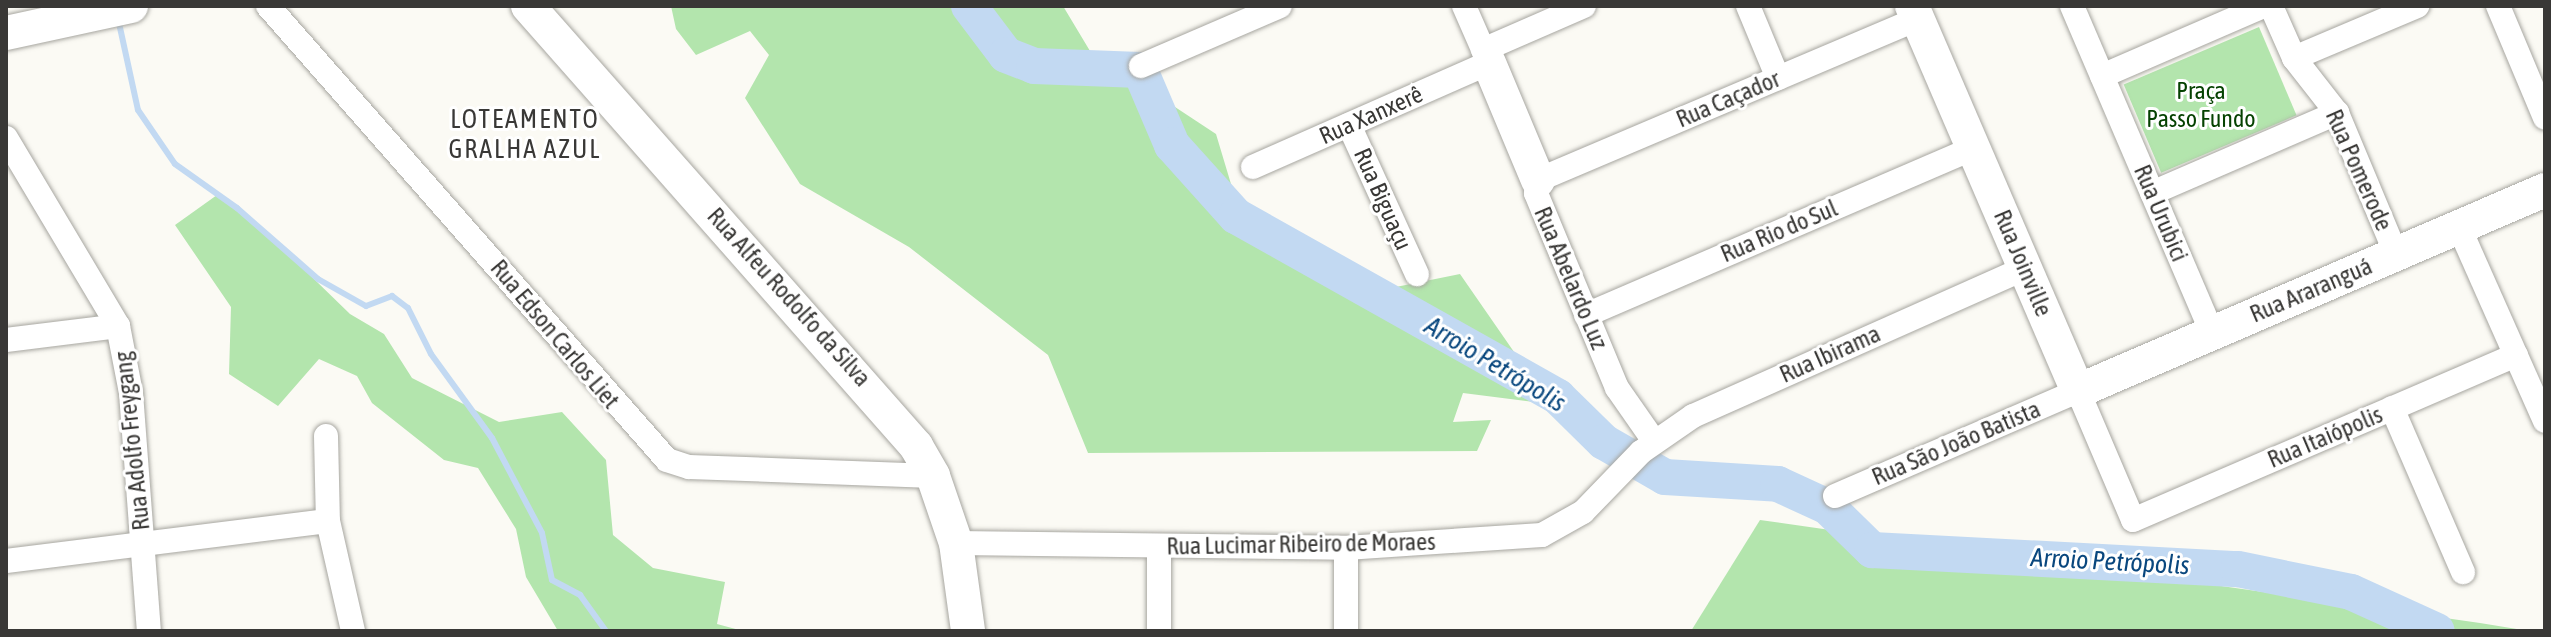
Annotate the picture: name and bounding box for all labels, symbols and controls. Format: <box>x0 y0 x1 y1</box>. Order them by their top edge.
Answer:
street label: Rua Caçador <box>1672 64 1784 134</box>
park label: Praça Passo Fundo <box>2146 77 2256 133</box>
street label: Rua Xanxerê <box>1315 79 1427 151</box>
district label: LOTEAMENTO GRALHA AZUL <box>449 104 601 166</box>
street label: Rua Pomerode <box>2319 105 2399 235</box>
street label: Rua Biguaçu <box>1348 144 1418 254</box>
street label: Rua Urubici <box>2128 160 2194 266</box>
street label: Rua Rio do Sul <box>1716 193 1842 269</box>
street label: Rua Alfeu Rodolfo da Silva <box>701 202 877 392</box>
street label: Rua Abelardo Luz <box>1528 202 1614 354</box>
street label: Rua Joinville <box>1988 205 2058 321</box>
street label: Rua Araranguá <box>2246 251 2376 329</box>
street label: Rua Edson Carlos Liet <box>484 254 626 414</box>
water label: Arroio Petrópolis <box>1419 311 1571 419</box>
street label: Rua Ibirama <box>1775 319 1885 389</box>
street label: Rua Adolfo Freygang <box>108 350 156 532</box>
street label: Rua São João Batista <box>1868 395 2044 491</box>
street label: Rua Itaiópolis <box>2263 400 2387 474</box>
street label: Rua Lucimar Ribeiro de Moraes <box>1166 527 1436 561</box>
water label: Arroio Petrópolis <box>2030 542 2190 582</box>

